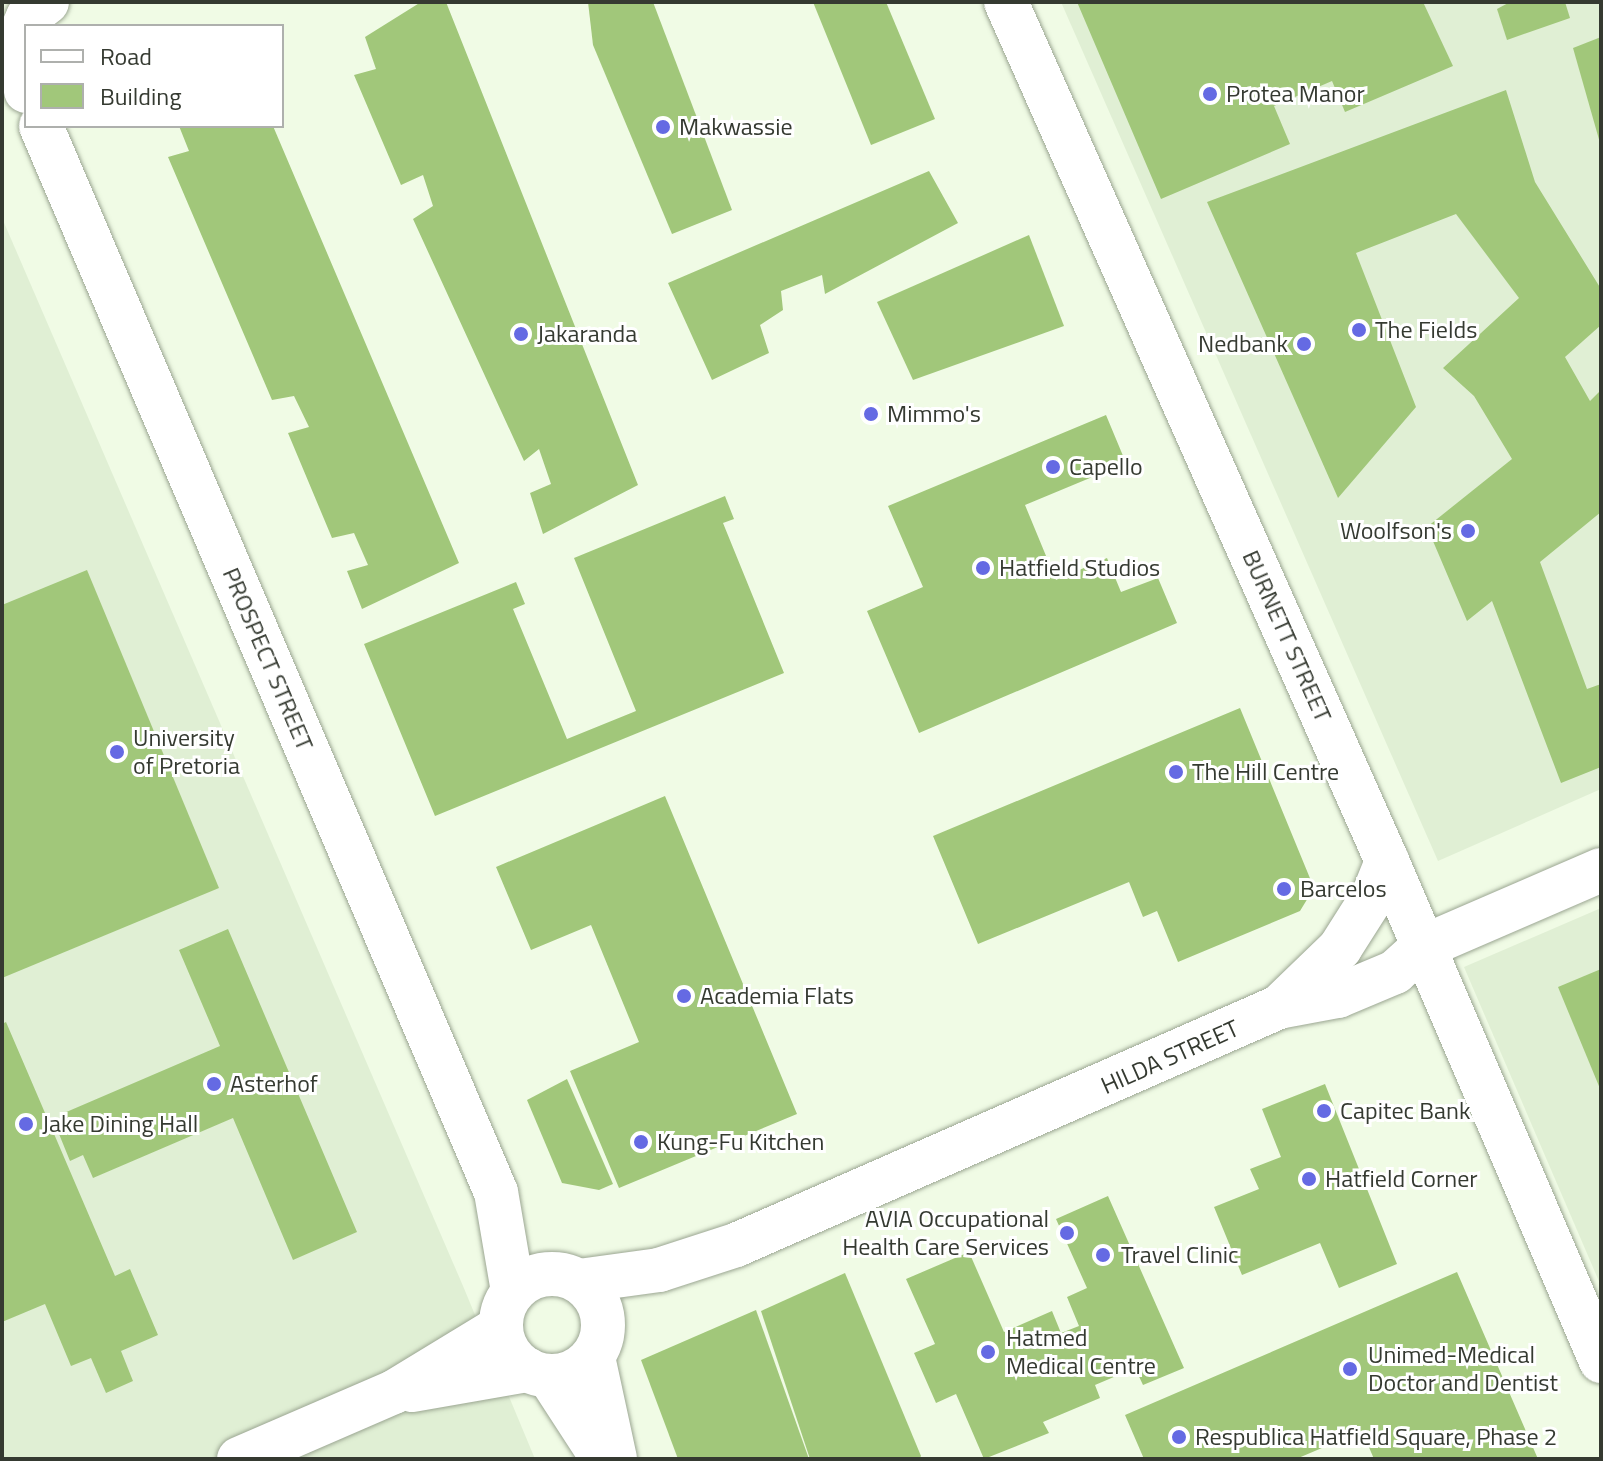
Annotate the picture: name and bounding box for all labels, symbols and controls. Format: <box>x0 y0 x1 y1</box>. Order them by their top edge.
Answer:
legend <box>24 24 284 128</box>
text: Road <box>100 38 152 74</box>
text: Building <box>100 78 182 114</box>
place label: Protea Manor <box>1226 80 1365 108</box>
marker: Protea Manor <box>1201 85 1219 103</box>
place label: Makwassie <box>679 113 793 141</box>
marker: Makwassie <box>654 118 672 136</box>
place label: The Fields <box>1375 316 1477 344</box>
place label: Jakaranda <box>537 320 637 348</box>
marker: The Fields <box>1350 321 1368 339</box>
marker: Jakaranda <box>512 325 530 343</box>
place label: Nedbank <box>1198 330 1288 358</box>
marker: Nedbank <box>1295 335 1313 353</box>
place label: Mimmo's <box>887 400 981 428</box>
marker: Mimmo's <box>862 405 880 423</box>
place label: Capello <box>1069 453 1143 481</box>
marker: Capello <box>1044 458 1062 476</box>
place label: Woolfson's <box>1340 517 1452 545</box>
marker: Woolfson's <box>1459 522 1477 540</box>
street label: BURNETT STREET <box>1236 546 1338 726</box>
place label: Hatfield Studios <box>999 554 1160 582</box>
marker: Hatfield Studios <box>974 559 992 577</box>
street label: PROSPECT STREET <box>217 563 319 755</box>
place label: University of Pretoria <box>133 724 240 780</box>
marker: University of Pretoria <box>108 743 126 761</box>
place label: The Hill Centre <box>1192 758 1339 786</box>
marker: The Hill Centre <box>1167 763 1185 781</box>
place label: Barcelos <box>1300 875 1387 903</box>
marker: Barcelos <box>1275 880 1293 898</box>
place label: Academia Flats <box>700 982 854 1010</box>
marker: Academia Flats <box>675 987 693 1005</box>
street label: HILDA STREET <box>1097 1014 1243 1100</box>
place label: Asterhof <box>230 1070 318 1098</box>
marker: Asterhof <box>205 1075 223 1093</box>
place label: Capitec Bank <box>1340 1097 1470 1125</box>
marker: Capitec Bank <box>1315 1102 1333 1120</box>
place label: Jake Dining Hall <box>42 1110 198 1138</box>
marker: Jake Dining Hall <box>17 1115 35 1133</box>
place label: Kung-Fu Kitchen <box>657 1128 824 1156</box>
marker: Kung-Fu Kitchen <box>632 1133 650 1151</box>
place label: Hatfield Corner <box>1325 1165 1478 1193</box>
marker: Hatfield Corner <box>1300 1170 1318 1188</box>
place label: AVIA Occupational Health Care Services <box>842 1205 1049 1261</box>
marker: AVIA Occupational Health Care Services <box>1056 1222 1078 1244</box>
place label: Travel Clinic <box>1121 1241 1239 1269</box>
marker: Travel Clinic <box>1092 1244 1114 1266</box>
place label: Hatmed Medical Centre <box>1006 1324 1156 1380</box>
marker: Hatmed Medical Centre <box>977 1341 999 1363</box>
place label: Unimed-Medical Doctor and Dentist <box>1368 1341 1558 1397</box>
marker: Unimed-Medical Doctor and Dentist <box>1339 1358 1361 1380</box>
place label: Respublica Hatfield Square, Phase 2 <box>1195 1423 1557 1451</box>
marker: Respublica Hatfield Square, Phase 2 <box>1170 1428 1188 1446</box>

